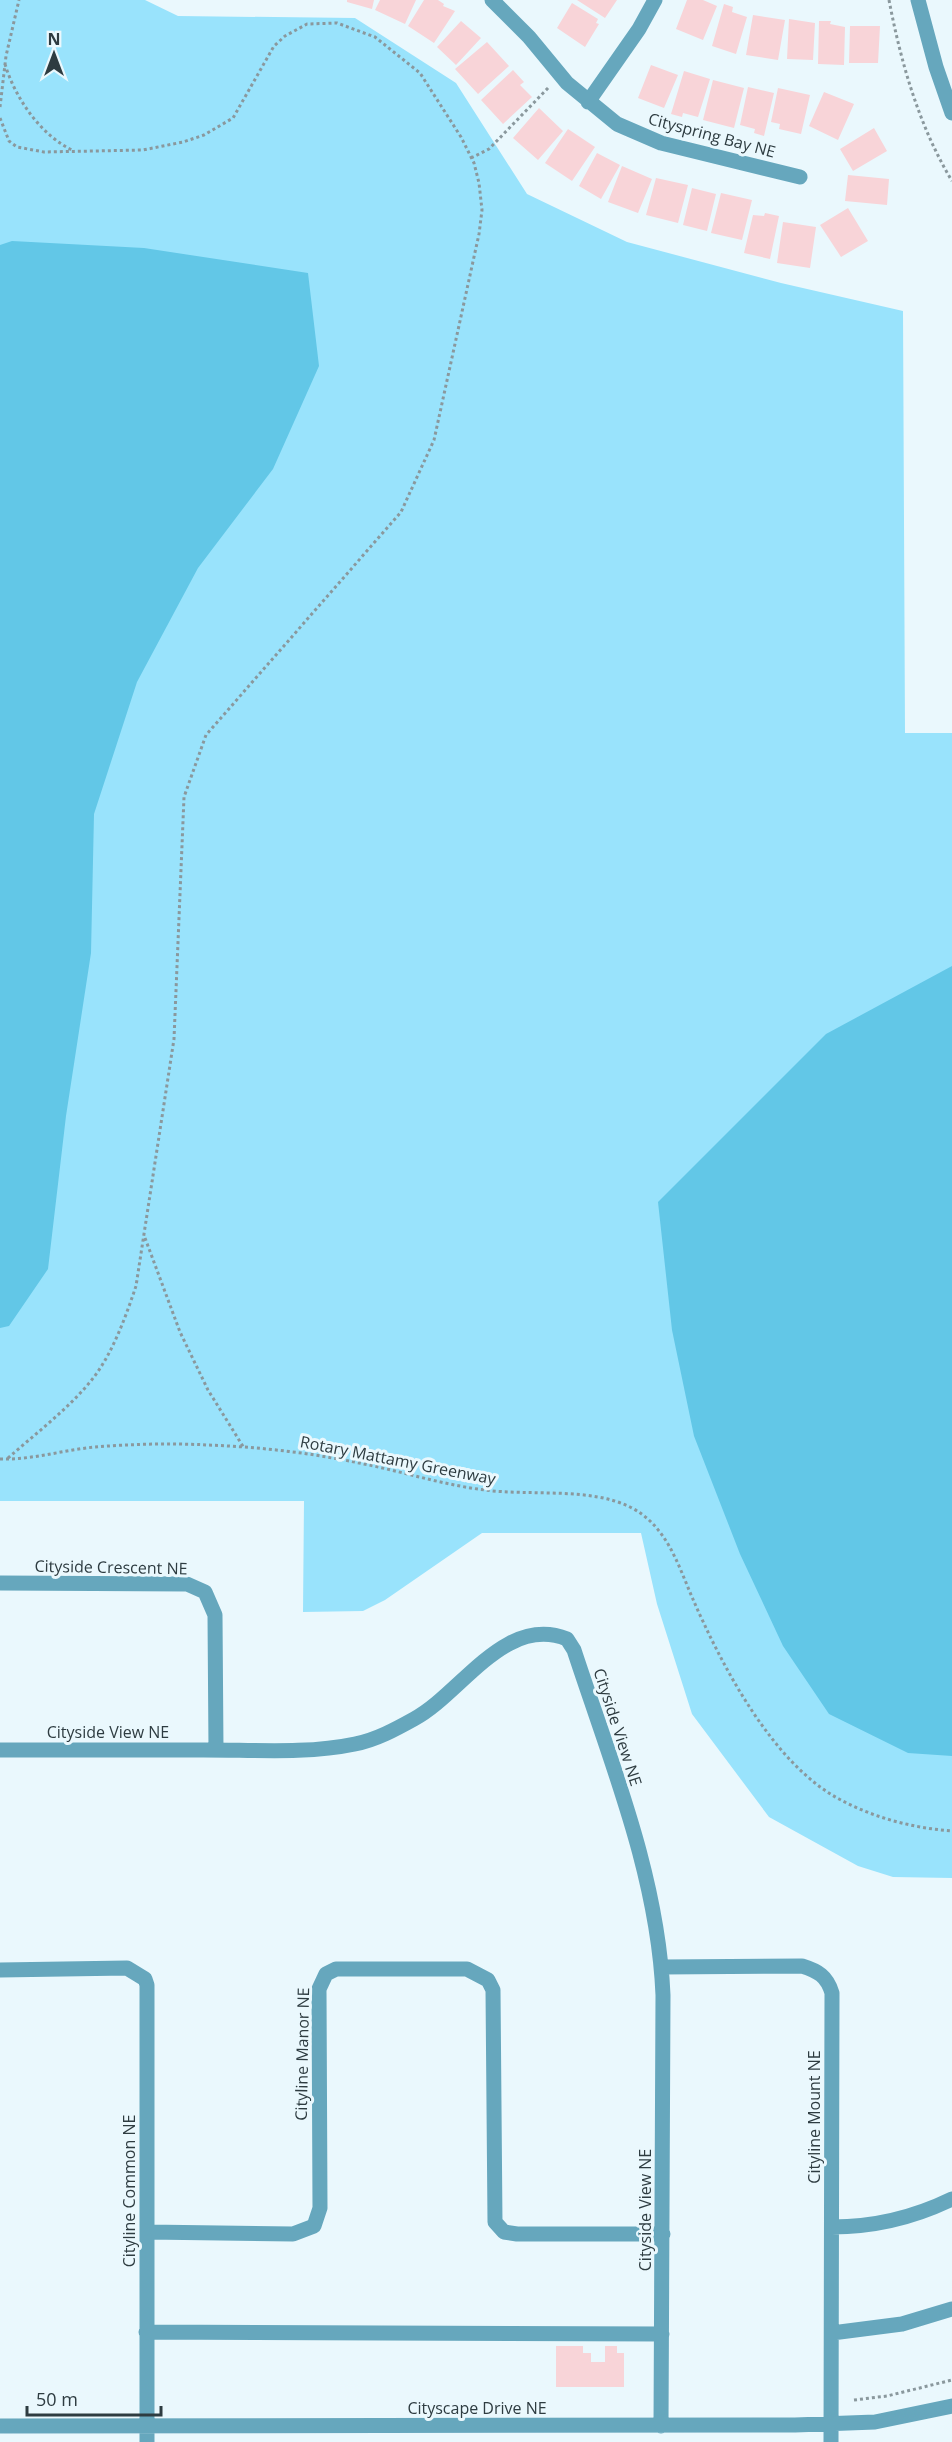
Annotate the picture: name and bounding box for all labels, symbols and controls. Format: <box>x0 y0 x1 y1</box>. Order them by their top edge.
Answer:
north arrow <box>24 24 84 84</box>
text: N <box>47 28 61 50</box>
street label: Cityspring Bay NE <box>646 107 778 163</box>
street label: Rotary Mattamy Greenway <box>298 1430 499 1490</box>
street label: Cityside Crescent NE <box>34 1555 188 1579</box>
street label: Cityside View NE <box>589 1665 647 1789</box>
street label: Cityside View NE <box>47 1721 169 1743</box>
street label: Cityline Manor NE <box>290 1987 314 2121</box>
street label: Cityline Mount NE <box>803 2050 825 2184</box>
street label: Cityline Common NE <box>118 2115 140 2267</box>
street label: Cityside View NE <box>634 2149 656 2271</box>
scale bar <box>27 2379 160 2417</box>
text: 50 m <box>36 2387 78 2411</box>
street label: Cityscape Drive NE <box>407 2397 547 2419</box>

